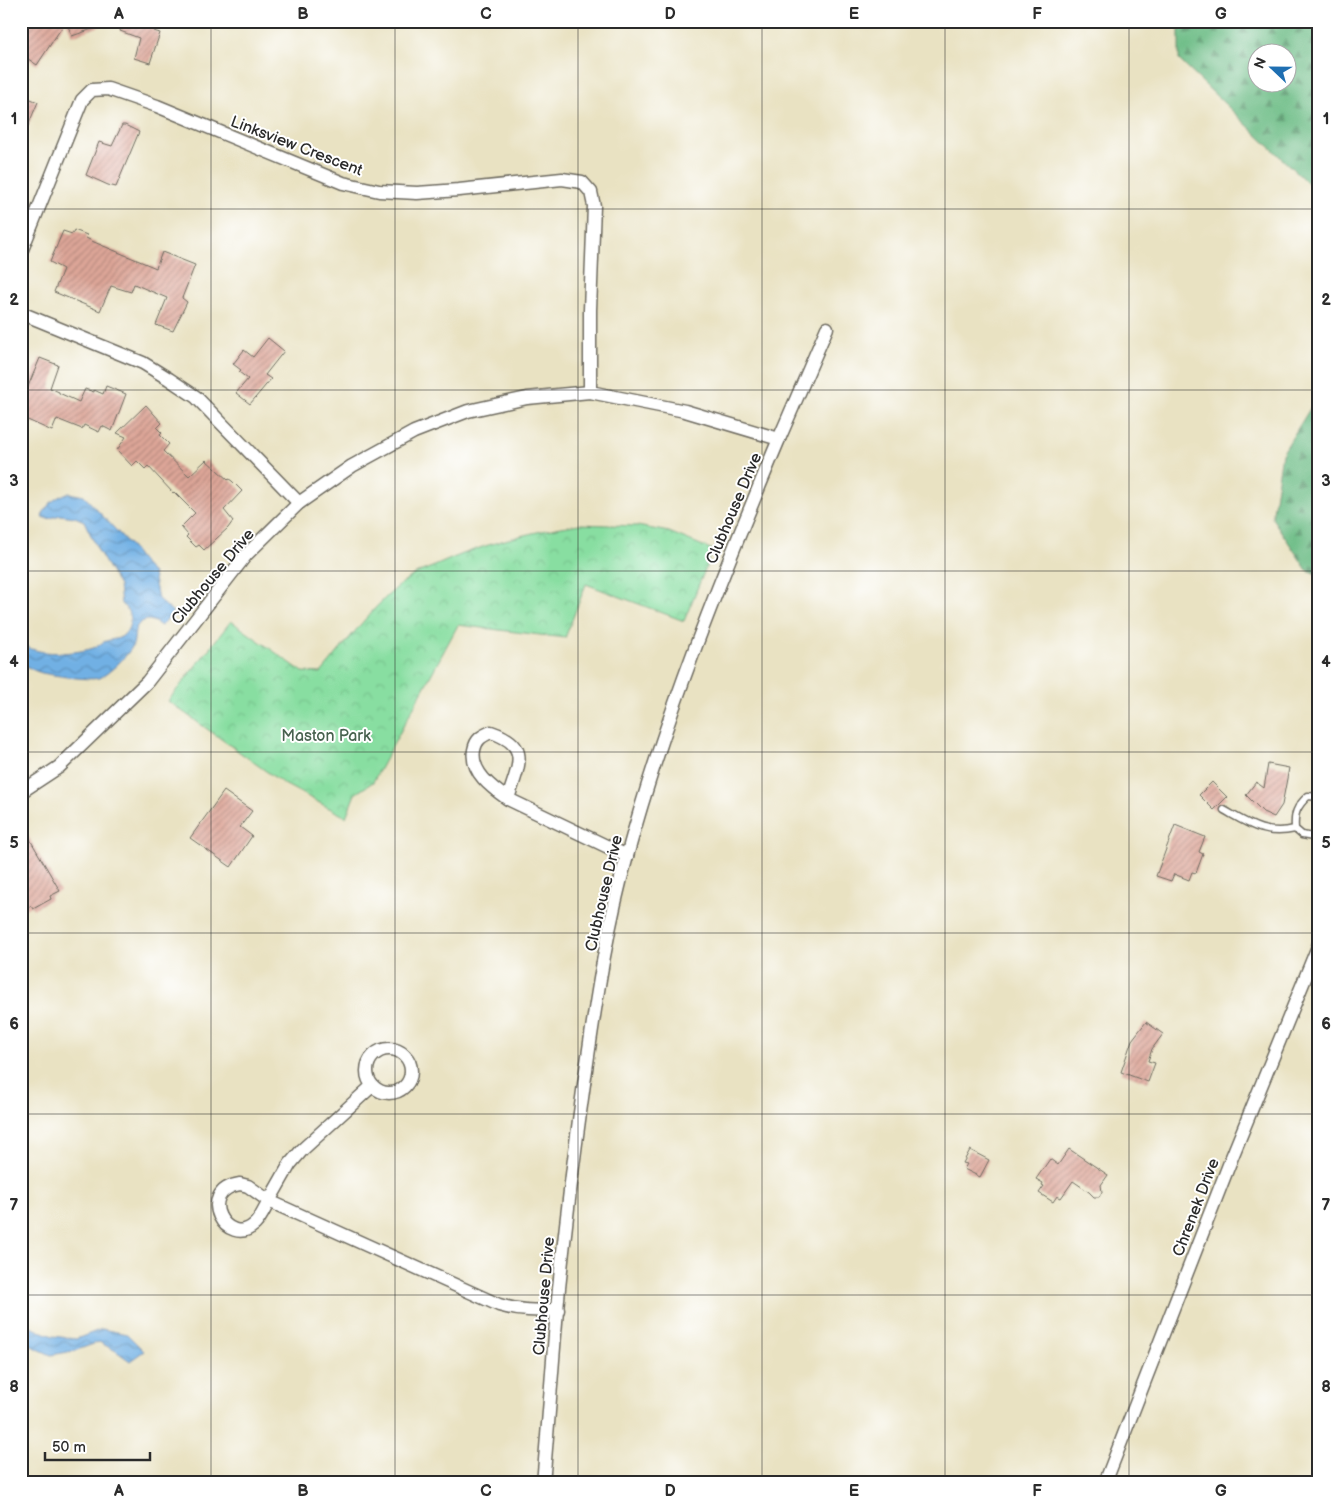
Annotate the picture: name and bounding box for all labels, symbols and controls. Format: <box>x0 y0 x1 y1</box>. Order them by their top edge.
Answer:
text: A <box>113 5 124 24</box>
text: B <box>297 5 309 24</box>
text: C <box>480 5 492 24</box>
text: D <box>664 5 676 24</box>
text: E <box>849 5 859 24</box>
text: F <box>1032 5 1042 24</box>
text: G <box>1215 5 1227 24</box>
north arrow <box>1248 42 1298 92</box>
text: N <box>1251 55 1270 71</box>
text: 1 <box>11 110 17 129</box>
text: 1 <box>1323 110 1329 129</box>
street label: Linksview Crescent <box>228 112 365 180</box>
text: 2 <box>9 291 19 310</box>
text: 2 <box>1321 291 1331 310</box>
street label: Clubhouse Drive <box>702 450 767 567</box>
text: 3 <box>9 472 19 491</box>
text: 3 <box>1321 472 1331 491</box>
street label: Clubhouse Drive <box>168 525 259 629</box>
text: 4 <box>9 653 19 672</box>
text: 4 <box>1321 653 1331 672</box>
park label: Maston Park <box>281 727 371 746</box>
street label: Clubhouse Drive <box>582 833 627 953</box>
text: 5 <box>9 834 19 853</box>
text: 5 <box>1321 834 1331 853</box>
text: 6 <box>9 1015 19 1034</box>
text: 6 <box>1321 1015 1331 1034</box>
street label: Chrenek Drive <box>1169 1155 1224 1259</box>
text: 7 <box>10 1196 19 1215</box>
text: 7 <box>1322 1196 1331 1215</box>
street label: Clubhouse Drive <box>530 1236 559 1356</box>
text: 8 <box>9 1378 19 1397</box>
text: 8 <box>1321 1378 1331 1397</box>
scale bar <box>45 1429 150 1461</box>
text: 50 m <box>52 1438 86 1457</box>
text: A <box>113 1482 124 1501</box>
text: B <box>297 1482 309 1501</box>
text: C <box>480 1482 492 1501</box>
text: D <box>664 1482 676 1501</box>
text: E <box>849 1482 859 1501</box>
text: F <box>1032 1482 1042 1501</box>
text: G <box>1215 1482 1227 1501</box>

